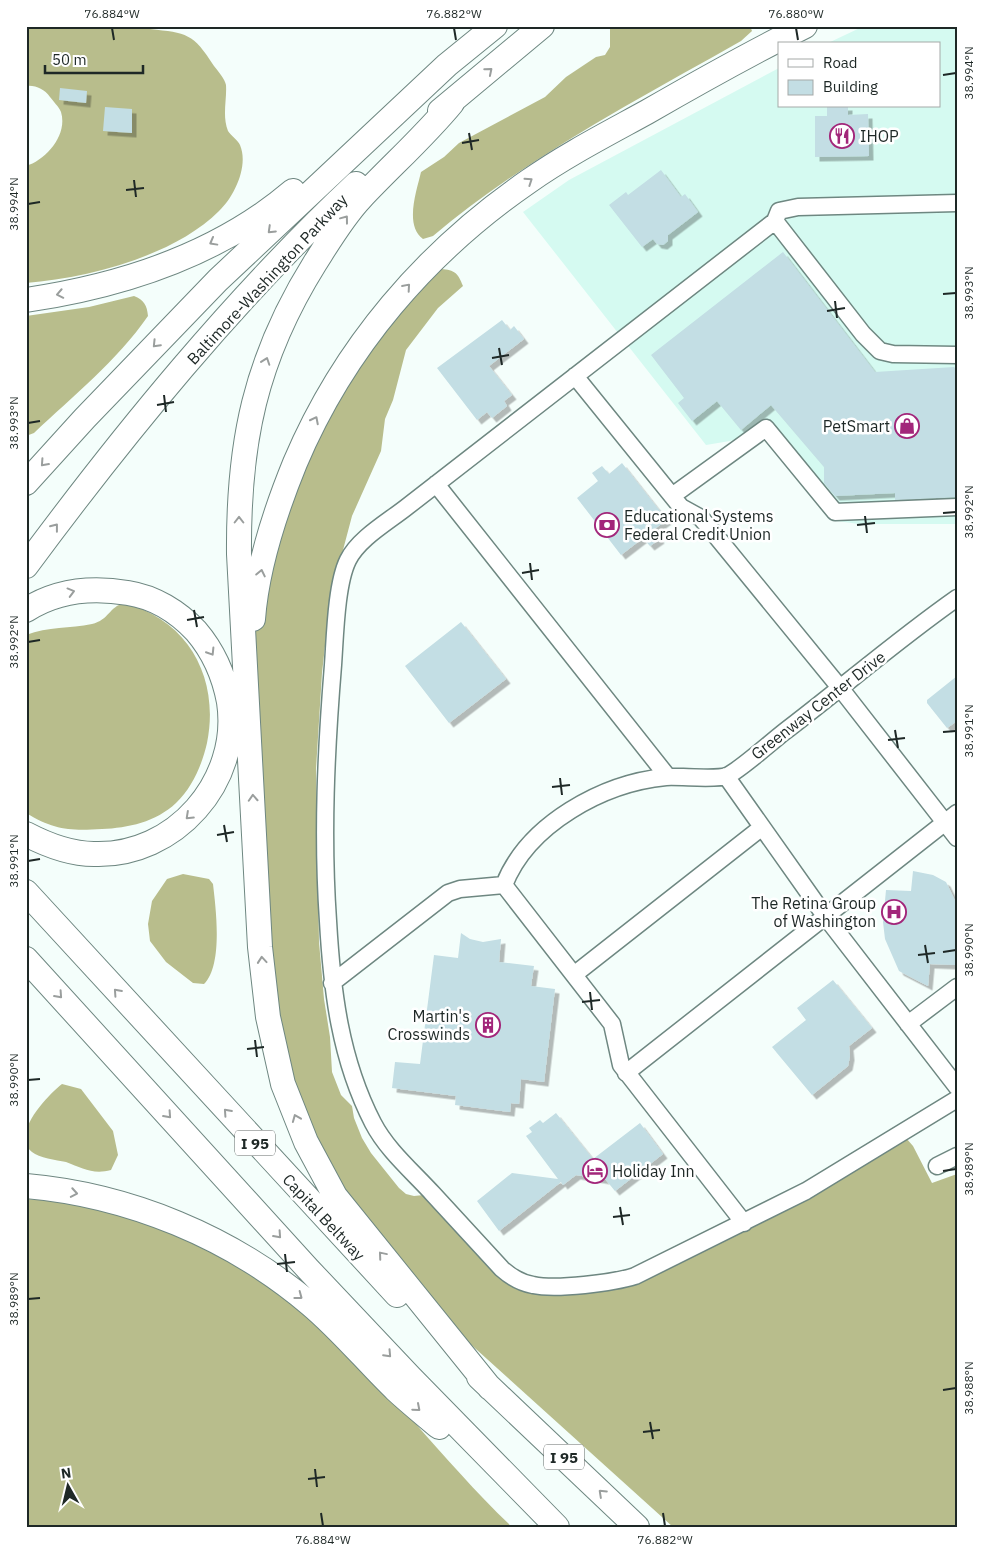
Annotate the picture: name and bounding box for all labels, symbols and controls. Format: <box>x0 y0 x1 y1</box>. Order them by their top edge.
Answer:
text: 76.884°W <box>84 6 140 21</box>
text: 76.882°W <box>426 6 482 21</box>
text: 76.880°W <box>768 6 824 21</box>
scale bar <box>45 42 142 74</box>
legend <box>778 42 940 108</box>
text: 38.994°N <box>961 46 976 100</box>
text: 50 m <box>52 50 87 69</box>
text: Road <box>823 53 858 72</box>
one-way arrow <box>484 68 493 77</box>
text: Building <box>823 77 878 96</box>
restaurant icon: IHOP <box>829 123 855 149</box>
place label: IHOP <box>860 126 899 146</box>
text: 38.994°N <box>6 177 21 231</box>
one-way arrow <box>523 178 533 187</box>
street label: Baltimore-Washington Parkway <box>183 189 351 369</box>
one-way arrow <box>339 215 348 225</box>
one-way arrow <box>267 224 276 233</box>
one-way arrow <box>210 236 219 246</box>
text: 38.993°N <box>961 266 976 320</box>
one-way arrow <box>401 284 409 293</box>
one-way arrow <box>56 289 65 299</box>
one-way arrow <box>152 339 161 348</box>
one-way arrow <box>260 357 270 366</box>
text: 38.993°N <box>6 396 21 450</box>
shop icon: PetSmart <box>894 413 920 439</box>
place label: PetSmart <box>823 416 890 436</box>
one-way arrow <box>309 417 319 426</box>
one-way arrow <box>41 457 50 466</box>
text: 38.992°N <box>961 485 976 539</box>
place label: Educational Systems Federal Credit Union <box>624 506 773 544</box>
bank icon: Educational Systems Federal Credit Union <box>594 512 620 538</box>
one-way arrow <box>234 516 244 524</box>
one-way arrow <box>50 524 58 533</box>
one-way arrow <box>255 569 266 578</box>
one-way arrow <box>67 588 75 598</box>
text: 38.992°N <box>6 615 21 669</box>
street label: Greenway Center Drive <box>747 646 889 764</box>
one-way arrow <box>205 647 214 656</box>
text: 38.991°N <box>961 704 976 758</box>
one-way arrow <box>248 794 259 802</box>
one-way arrow <box>186 810 195 819</box>
text: 38.991°N <box>6 834 21 888</box>
place label: The Retina Group of Washington <box>751 893 876 931</box>
hospital icon: The Retina Group of Washington <box>881 899 907 925</box>
text: 38.990°N <box>961 923 976 977</box>
one-way arrow <box>256 956 267 964</box>
one-way arrow <box>53 989 62 998</box>
one-way arrow <box>114 989 123 998</box>
place label: Martin's Crosswinds <box>388 1006 470 1044</box>
building icon: Martin's Crosswinds <box>475 1012 501 1038</box>
text: 38.990°N <box>6 1053 21 1107</box>
one-way arrow <box>224 1108 233 1117</box>
one-way arrow <box>163 1109 172 1118</box>
one-way arrow <box>292 1114 302 1123</box>
road number: I 95 <box>235 1130 275 1156</box>
text: 38.989°N <box>961 1142 976 1196</box>
hotel icon: Holiday Inn <box>582 1158 608 1184</box>
place label: Holiday Inn <box>612 1161 695 1181</box>
street label: Capital Beltway <box>279 1169 369 1265</box>
one-way arrow <box>70 1187 79 1198</box>
one-way arrow <box>272 1230 281 1239</box>
one-way arrow <box>379 1251 388 1260</box>
text: 38.989°N <box>6 1272 21 1326</box>
one-way arrow <box>293 1290 303 1299</box>
one-way arrow <box>382 1348 391 1357</box>
text: 38.988°N <box>961 1361 976 1415</box>
one-way arrow <box>412 1402 421 1411</box>
road number: I 95 <box>544 1444 584 1470</box>
north arrow <box>42 1460 92 1510</box>
text: N <box>60 1464 72 1483</box>
one-way arrow <box>599 1490 608 1499</box>
text: 76.884°W <box>295 1532 351 1547</box>
text: 76.882°W <box>637 1532 693 1547</box>

